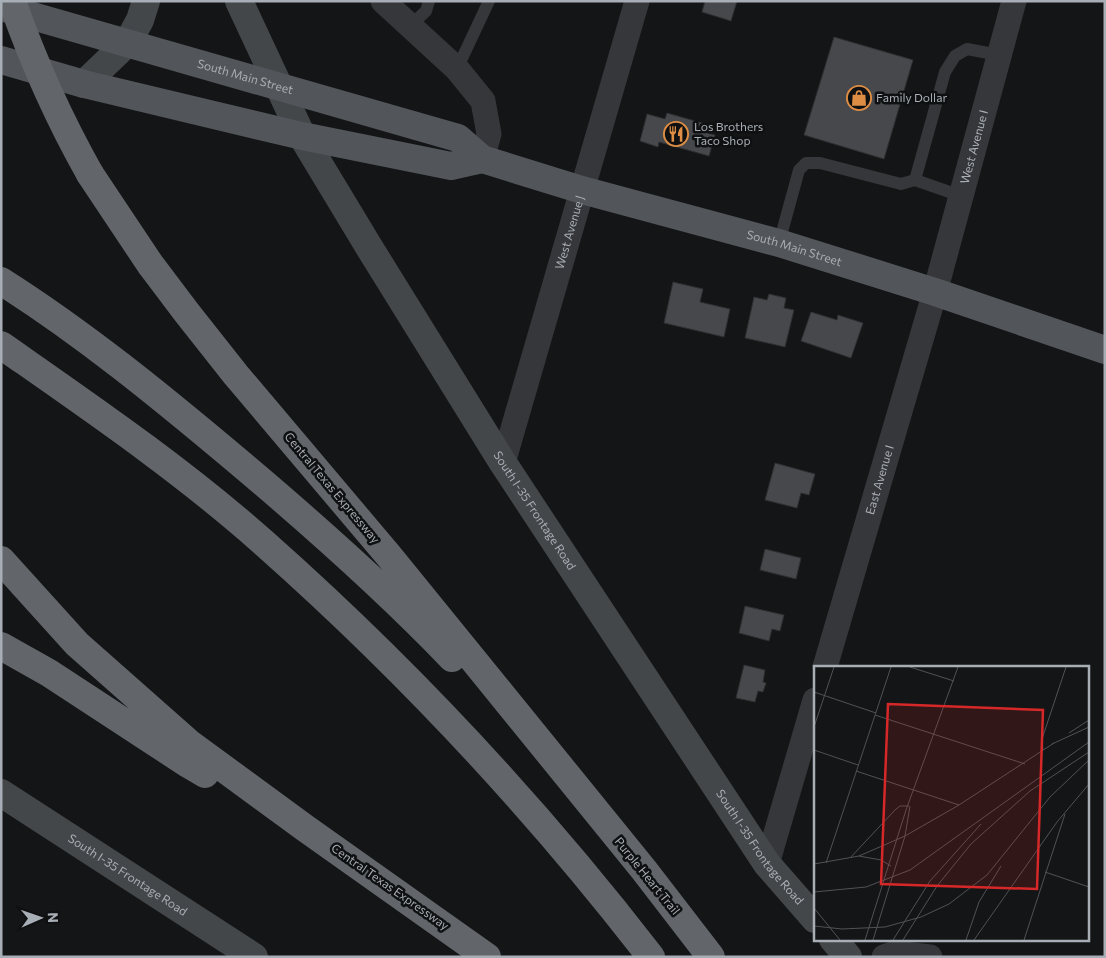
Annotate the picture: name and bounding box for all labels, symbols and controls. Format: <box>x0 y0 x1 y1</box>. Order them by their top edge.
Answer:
street label: South Main Street <box>196 56 295 96</box>
shop icon: Family Dollar <box>846 85 872 111</box>
place label: Family Dollar <box>876 90 947 104</box>
street label: West Avenue I <box>957 108 990 185</box>
place label: Los Brothers Taco Shop <box>694 119 763 147</box>
restaurant icon: Los Brothers Taco Shop <box>663 121 689 147</box>
street label: West Avenue J <box>552 194 587 271</box>
street label: South Main Street <box>745 227 844 268</box>
street label: Central Texas Expressway <box>282 429 383 546</box>
street label: East Avenue I <box>862 443 896 516</box>
street label: South I-35 Frontage Road <box>491 448 579 572</box>
inset map <box>814 666 1088 940</box>
street label: South I-35 Frontage Road <box>714 786 807 907</box>
street label: South I-35 Frontage Road <box>66 831 191 918</box>
street label: Purple Heart Trail <box>612 834 683 917</box>
street label: Central Texas Expressway <box>329 840 452 932</box>
north arrow <box>15 893 65 943</box>
text: N <box>45 912 62 923</box>

